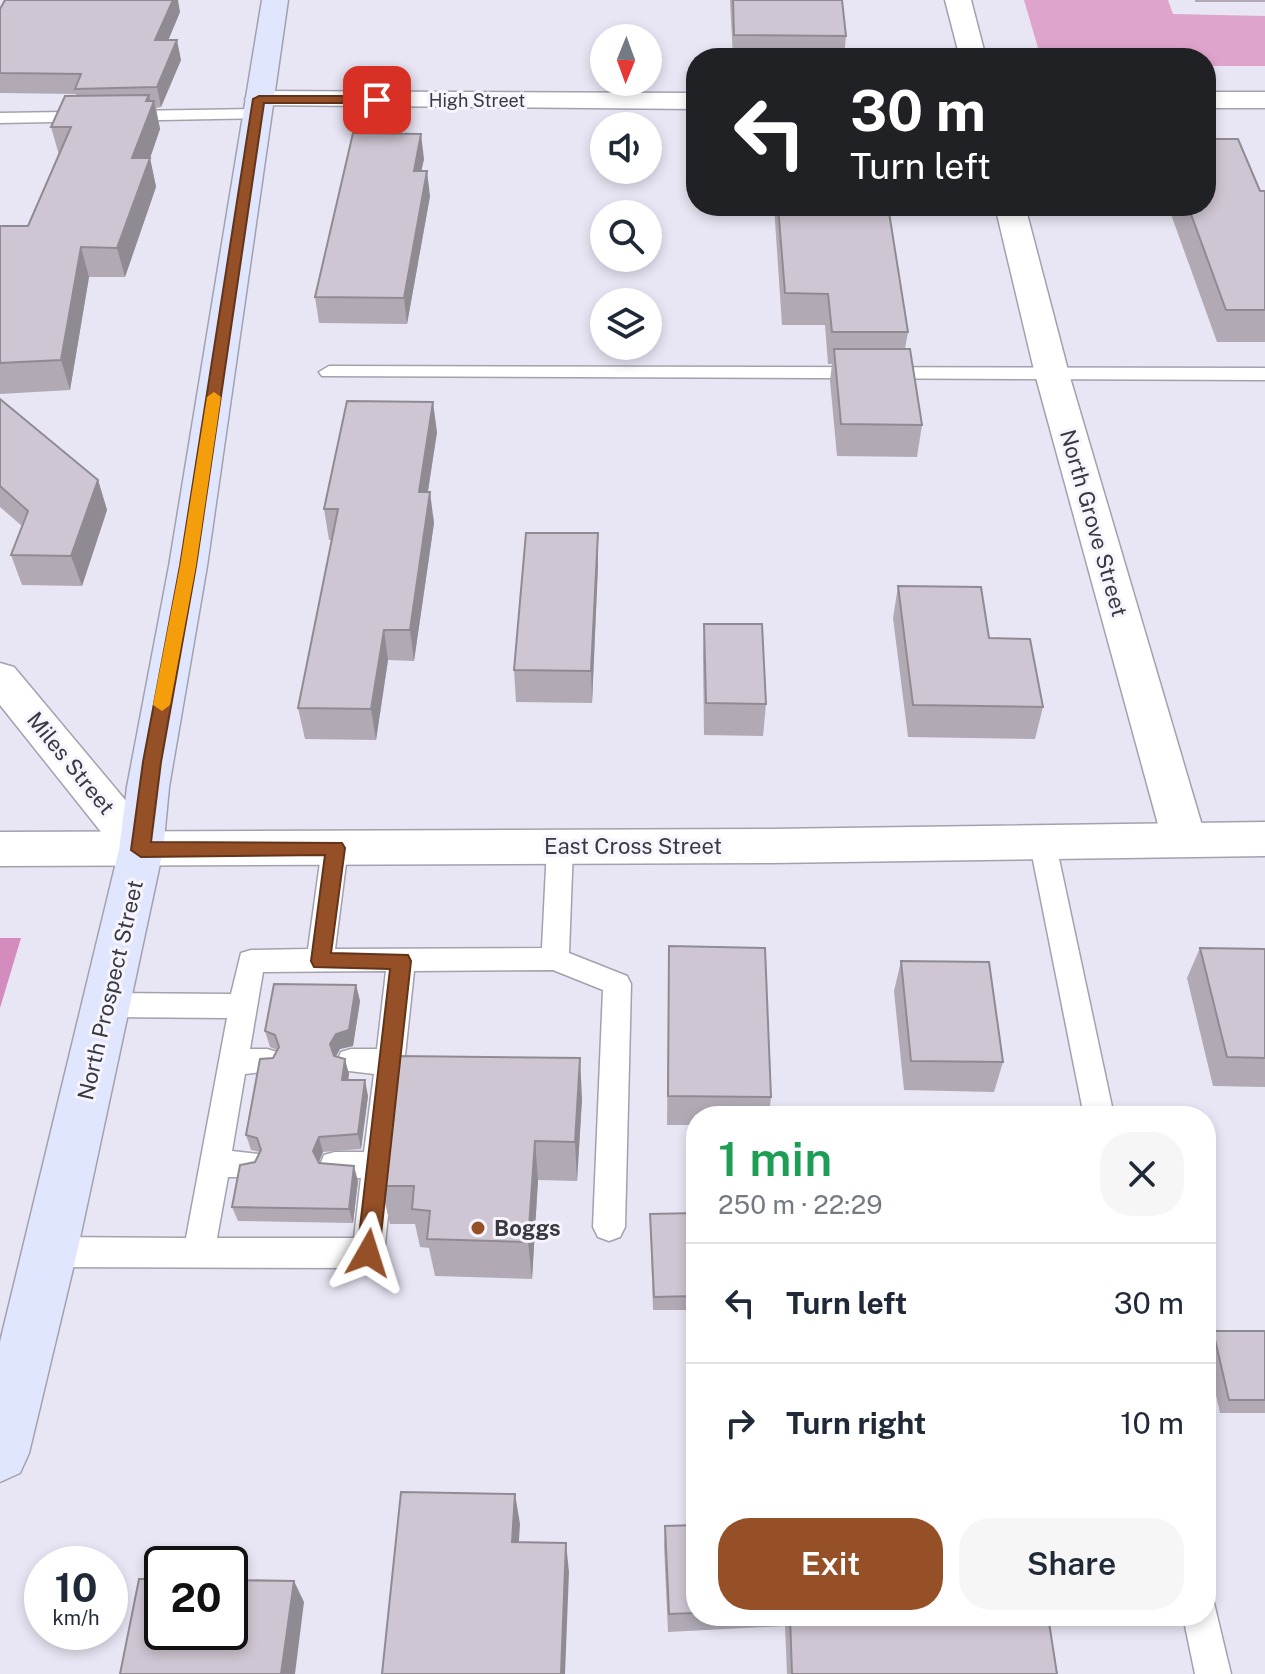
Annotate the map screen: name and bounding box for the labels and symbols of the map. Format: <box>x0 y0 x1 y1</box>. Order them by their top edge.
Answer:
north arrow <box>590 24 662 96</box>
pin <box>343 66 411 134</box>
street label: High Street <box>429 90 525 111</box>
street label: North Grove Street <box>1055 427 1133 619</box>
street label: Miles Street <box>22 707 120 819</box>
street label: East Cross Street <box>544 833 722 859</box>
street label: North Prospect Street <box>72 878 148 1102</box>
position arrow <box>326 1211 410 1295</box>
place label: Boggs <box>494 1215 561 1241</box>
marker: Boggs <box>469 1219 487 1237</box>
speed limit sign: 20 <box>144 1546 248 1650</box>

